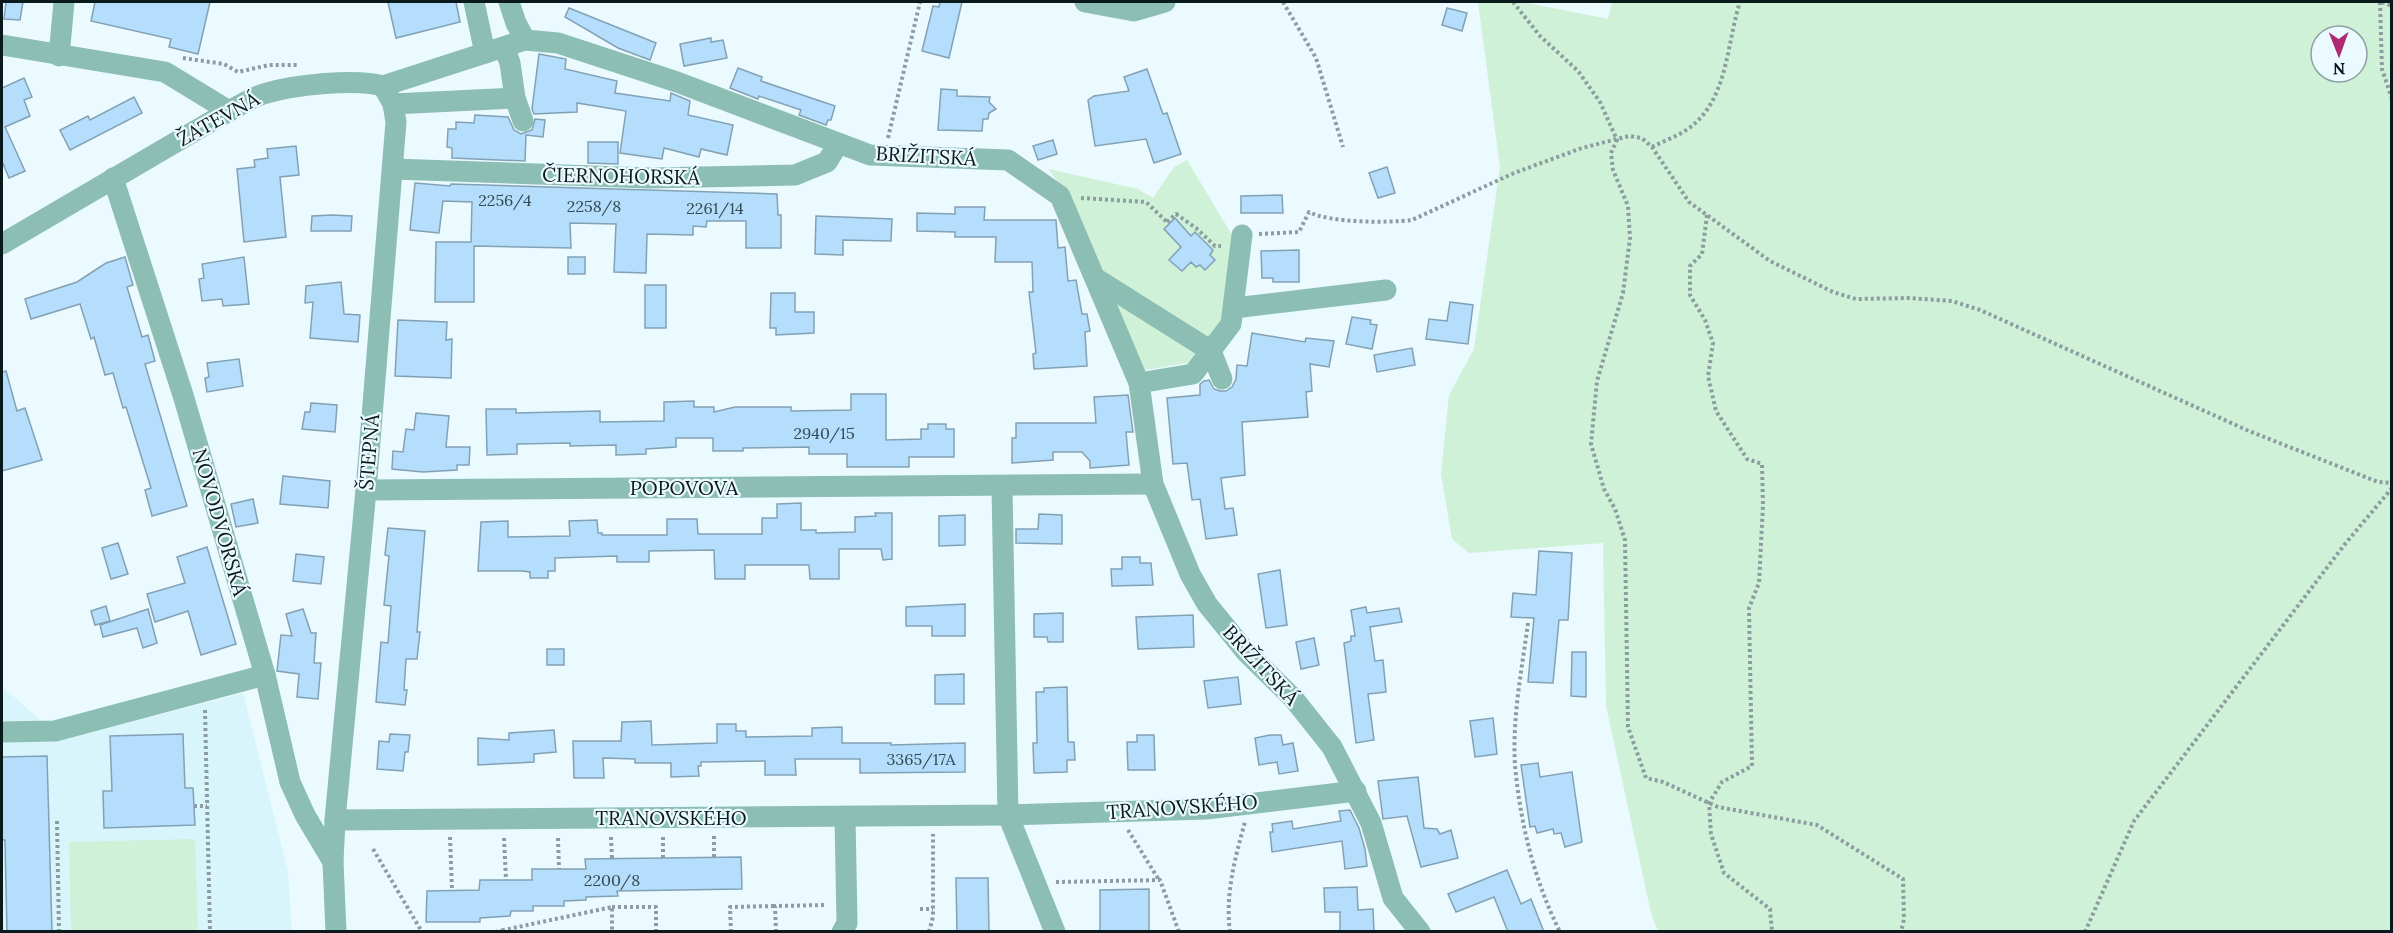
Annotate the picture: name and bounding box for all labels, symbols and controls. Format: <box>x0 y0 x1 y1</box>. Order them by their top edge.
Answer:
north arrow <box>2309 24 2369 84</box>
text: N <box>2333 59 2346 79</box>
street label: ŽATEVNÁ <box>172 86 264 151</box>
street label: BRIŽITSKÁ <box>875 140 977 171</box>
street label: ČIERNOHORSKÁ <box>542 162 701 189</box>
house number: 2256/4 <box>478 190 532 211</box>
house number: 2258/8 <box>567 196 621 217</box>
house number: 2261/14 <box>686 198 744 219</box>
street label: ŠTEPNÁ <box>353 412 384 491</box>
house number: 2940/15 <box>793 423 855 444</box>
street label: NOVODVORSKÁ <box>187 445 254 599</box>
street label: POPOVOVA <box>630 475 739 500</box>
street label: BRIŽITSKÁ <box>1218 619 1305 710</box>
house number: 3365/17A <box>886 749 957 770</box>
street label: TRANOVSKÉHO <box>1106 789 1258 824</box>
street label: TRANOVSKÉHO <box>595 805 747 830</box>
house number: 2200/8 <box>584 870 640 891</box>

